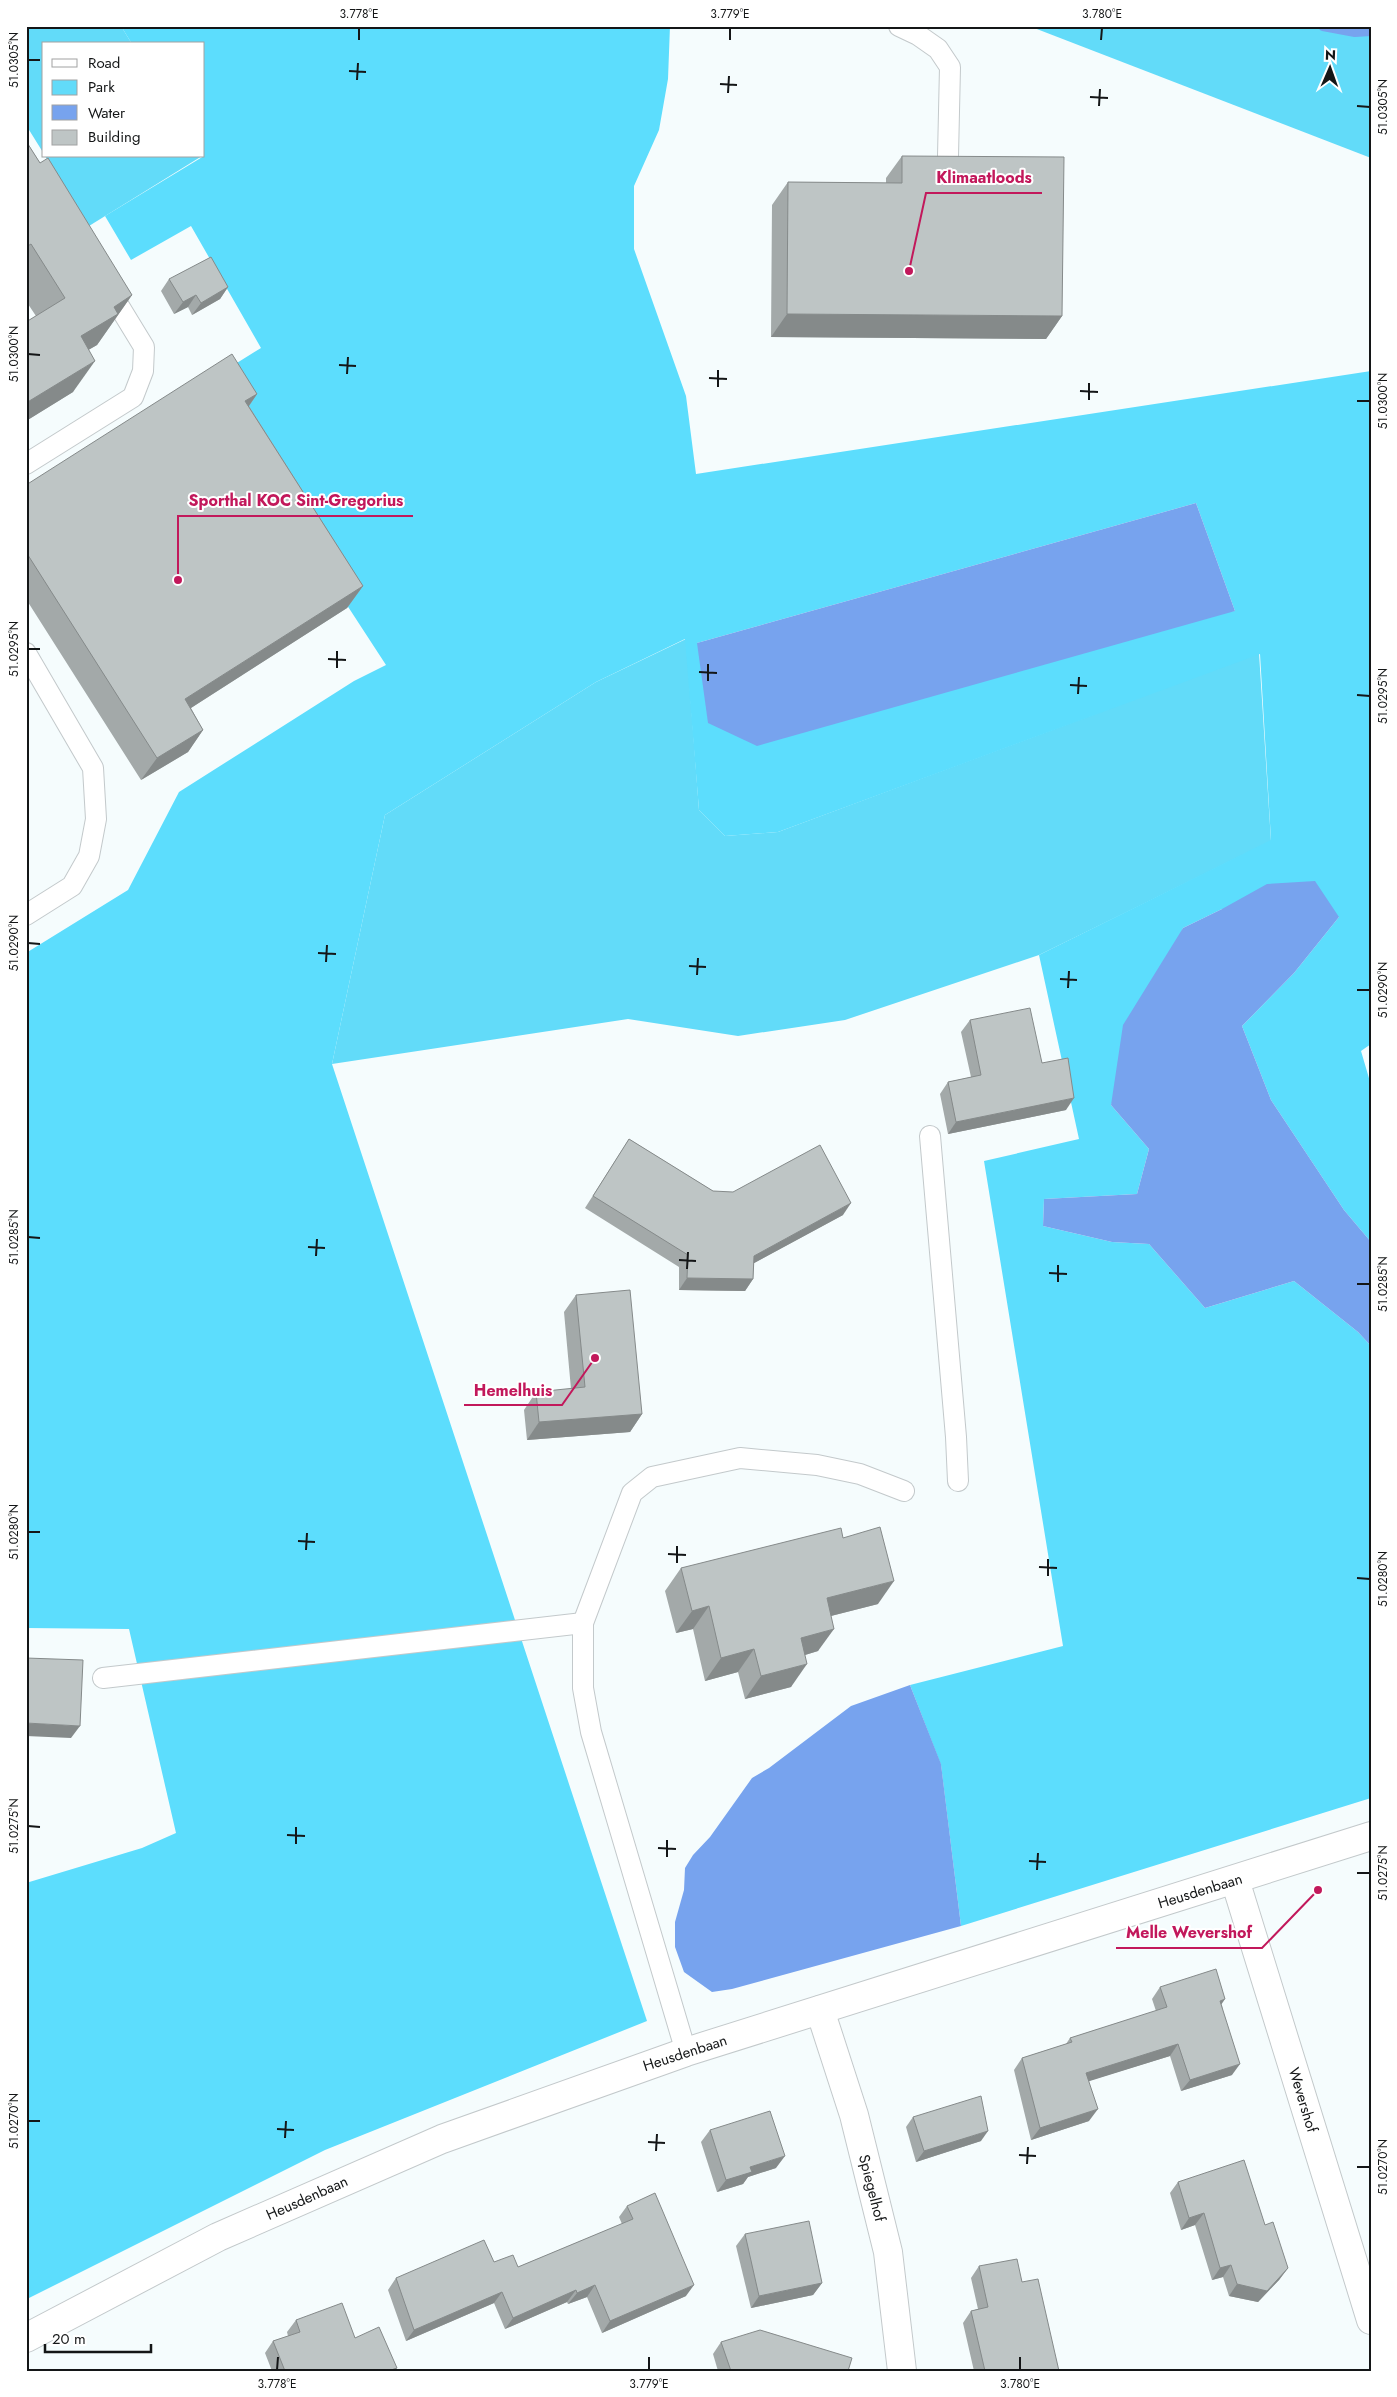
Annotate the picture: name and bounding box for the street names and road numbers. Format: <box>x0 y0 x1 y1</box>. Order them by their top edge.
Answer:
street label: Heusdenbaan <box>1155 1868 1245 1914</box>
street label: Heusdenbaan <box>640 2029 730 2077</box>
street label: Wevershof <box>1283 2065 1323 2136</box>
street label: Spiegelhof <box>853 2152 891 2225</box>
street label: Heusdenbaan <box>263 2170 351 2226</box>

